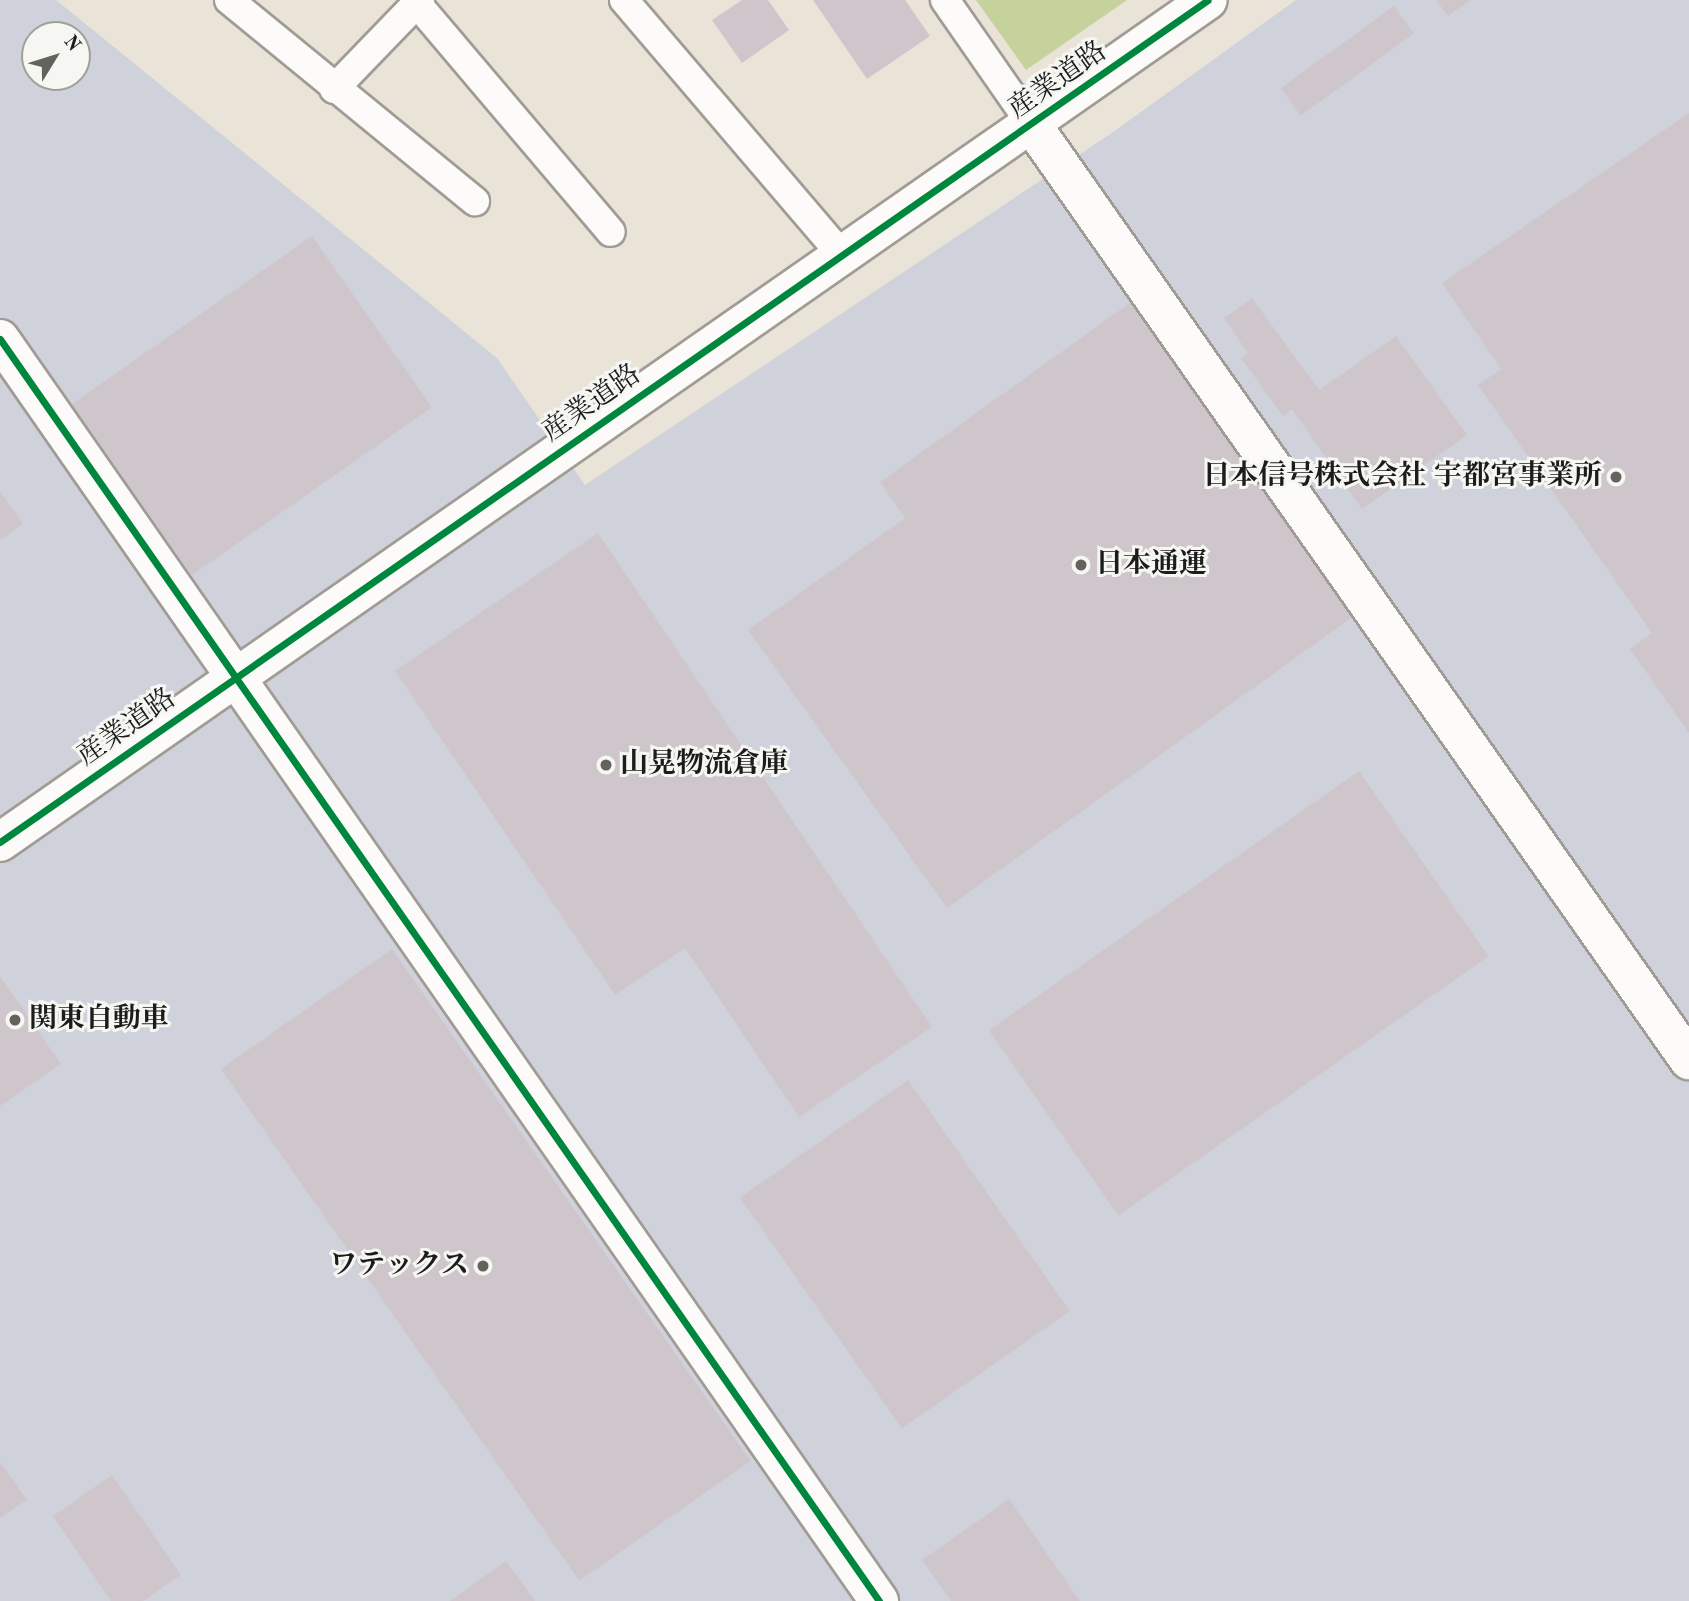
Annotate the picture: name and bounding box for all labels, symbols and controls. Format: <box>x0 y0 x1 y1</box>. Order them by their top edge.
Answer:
north arrow <box>21 21 91 91</box>
text: N <box>59 32 83 56</box>
street label: 産業道路 <box>1002 35 1114 127</box>
street label: 産業道路 <box>536 358 648 450</box>
place label: 日本信号株式会社 宇都宮事業所 <box>1202 460 1602 494</box>
marker: 日本信号株式会社 宇都宮事業所 <box>1608 469 1624 485</box>
place label: 日本通運 <box>1095 548 1207 582</box>
marker: 日本通運 <box>1073 557 1089 573</box>
street label: 産業道路 <box>71 682 183 774</box>
place label: 山晃物流倉庫 <box>620 748 788 782</box>
marker: 山晃物流倉庫 <box>598 757 614 773</box>
place label: 関東自動車 <box>29 1003 169 1037</box>
marker: 関東自動車 <box>7 1012 23 1028</box>
place label: ワテックス <box>329 1249 469 1283</box>
marker: ワテックス <box>475 1258 491 1274</box>

